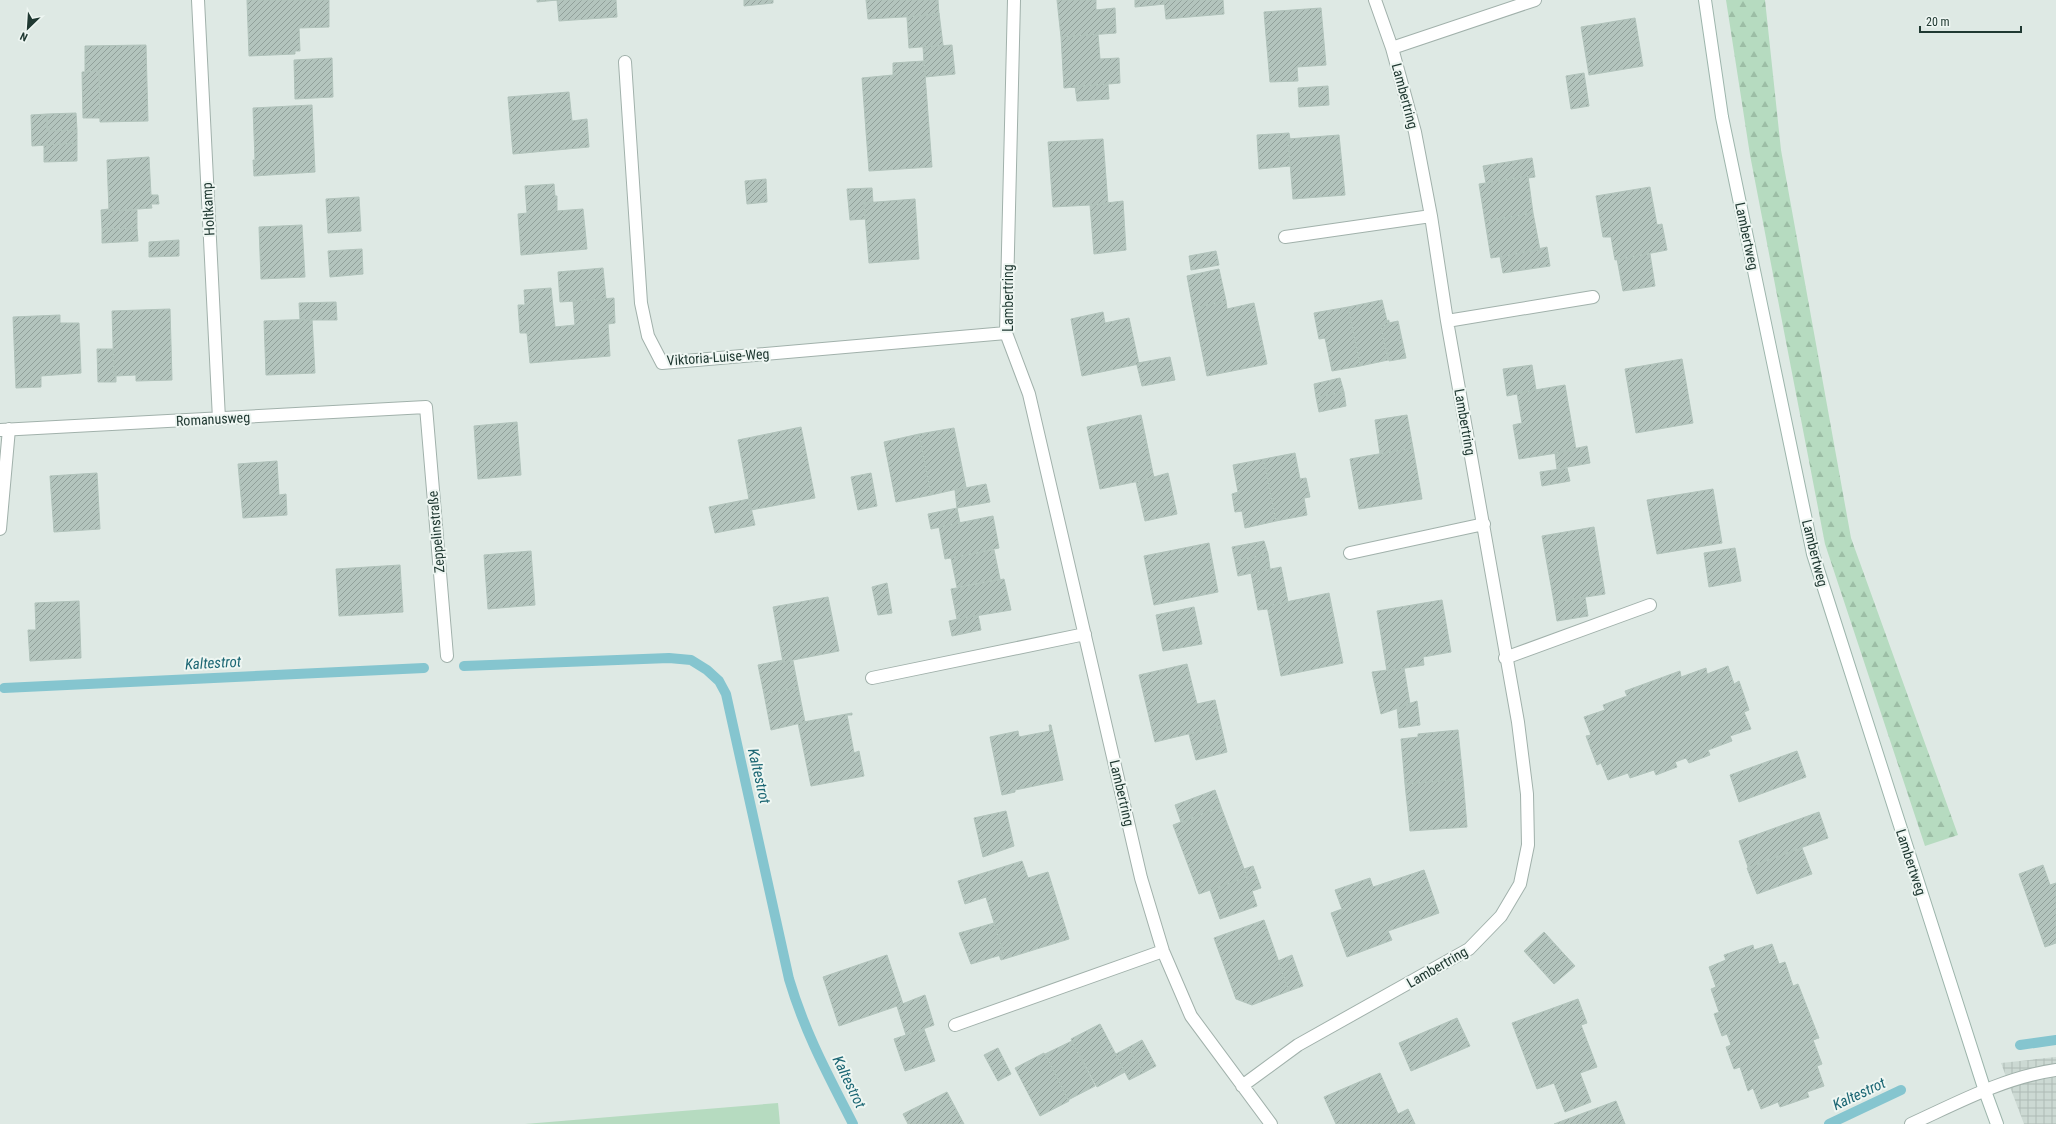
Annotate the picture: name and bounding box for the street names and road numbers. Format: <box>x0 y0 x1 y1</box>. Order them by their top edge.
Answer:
street label: Lambertring <box>1389 61 1421 131</box>
street label: Holtkamp <box>199 182 217 236</box>
street label: Lambertweg <box>1732 201 1762 271</box>
street label: Lambertring <box>1000 264 1016 332</box>
street label: Viktoria-Luise-Weg <box>666 345 770 369</box>
street label: Lambertring <box>1451 387 1479 457</box>
street label: Romanusweg <box>176 409 250 429</box>
street label: Zeppelinstraße <box>424 490 448 574</box>
street label: Lambertweg <box>1799 518 1831 588</box>
street label: Lambertring <box>1107 758 1137 828</box>
street label: Lambertweg <box>1893 827 1929 897</box>
street label: Lambertring <box>1404 943 1470 991</box>

